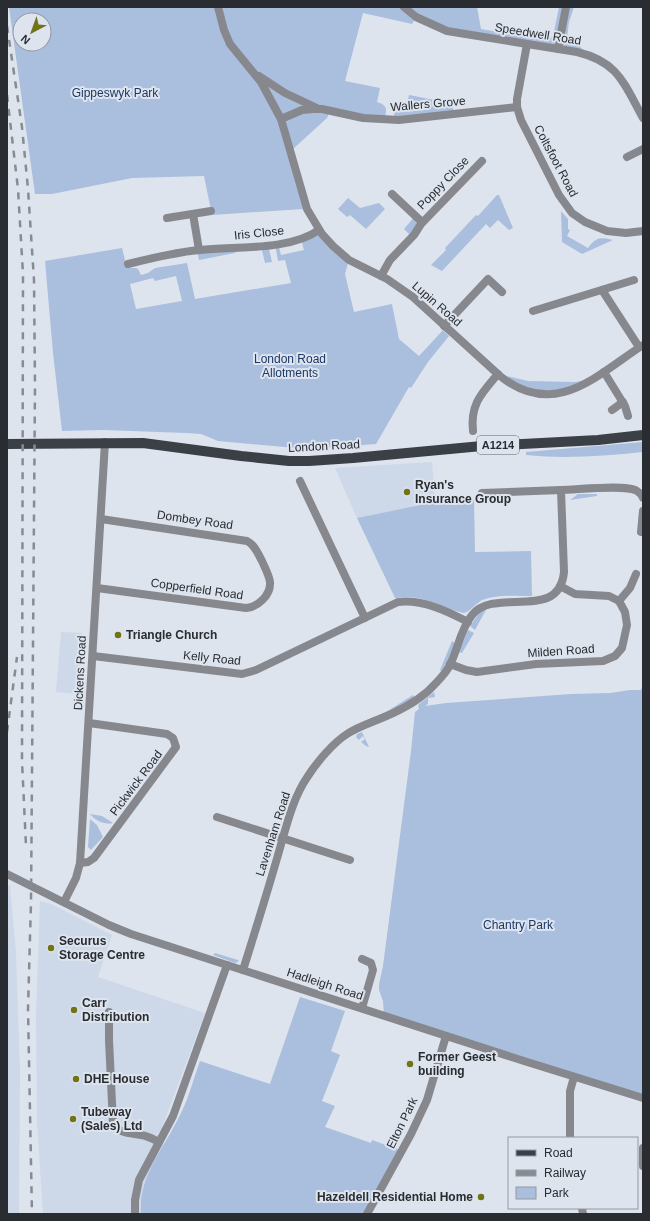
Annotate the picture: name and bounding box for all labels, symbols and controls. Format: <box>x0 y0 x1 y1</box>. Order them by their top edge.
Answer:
north arrow <box>12 12 52 52</box>
street label: Speedwell Road <box>494 20 582 48</box>
text: N <box>18 32 32 47</box>
park label: Gippeswyk Park <box>72 86 159 100</box>
street label: Wallers Grove <box>390 94 467 114</box>
street label: Coltsfoot Road <box>531 123 581 199</box>
street label: Poppy Close <box>414 153 472 212</box>
street label: Iris Close <box>233 223 285 243</box>
street label: Lupin Road <box>409 279 465 329</box>
park label: London Road Allotments <box>254 352 326 380</box>
road number: A1214 <box>477 436 519 454</box>
street label: London Road <box>288 437 360 455</box>
place label: Ryan's Insurance Group <box>415 478 511 506</box>
marker: Ryan's Insurance Group <box>402 487 412 497</box>
street label: Dombey Road <box>156 508 234 532</box>
street label: Copperfield Road <box>150 576 244 602</box>
place label: Triangle Church <box>126 628 217 642</box>
marker: Triangle Church <box>113 630 123 640</box>
street label: Dickens Road <box>71 635 89 711</box>
street label: Milden Road <box>527 642 595 660</box>
street label: Kelly Road <box>182 648 242 668</box>
street label: Pickwick Road <box>107 748 165 818</box>
street label: Lavenham Road <box>253 790 293 878</box>
park label: Chantry Park <box>483 918 554 932</box>
place label: Securus Storage Centre <box>59 934 145 962</box>
marker: Securus Storage Centre <box>46 943 56 953</box>
street label: Hadleigh Road <box>285 965 365 1003</box>
place label: Carr Distribution <box>82 996 149 1024</box>
marker: Carr Distribution <box>69 1005 79 1015</box>
place label: Former Geest building <box>418 1050 496 1078</box>
marker: Former Geest building <box>405 1059 415 1069</box>
place label: DHE House <box>84 1072 150 1086</box>
marker: DHE House <box>71 1074 81 1084</box>
street label: Elton Park <box>384 1094 421 1151</box>
place label: Tubeway (Sales) Ltd <box>81 1105 142 1133</box>
marker: Tubeway (Sales) Ltd <box>68 1114 78 1124</box>
legend <box>508 1137 638 1209</box>
text: Road <box>544 1146 573 1160</box>
text: Railway <box>544 1166 586 1180</box>
text: Park <box>544 1186 570 1200</box>
place label: Hazeldell Residential Home <box>317 1190 473 1204</box>
marker: Hazeldell Residential Home <box>476 1192 486 1202</box>

